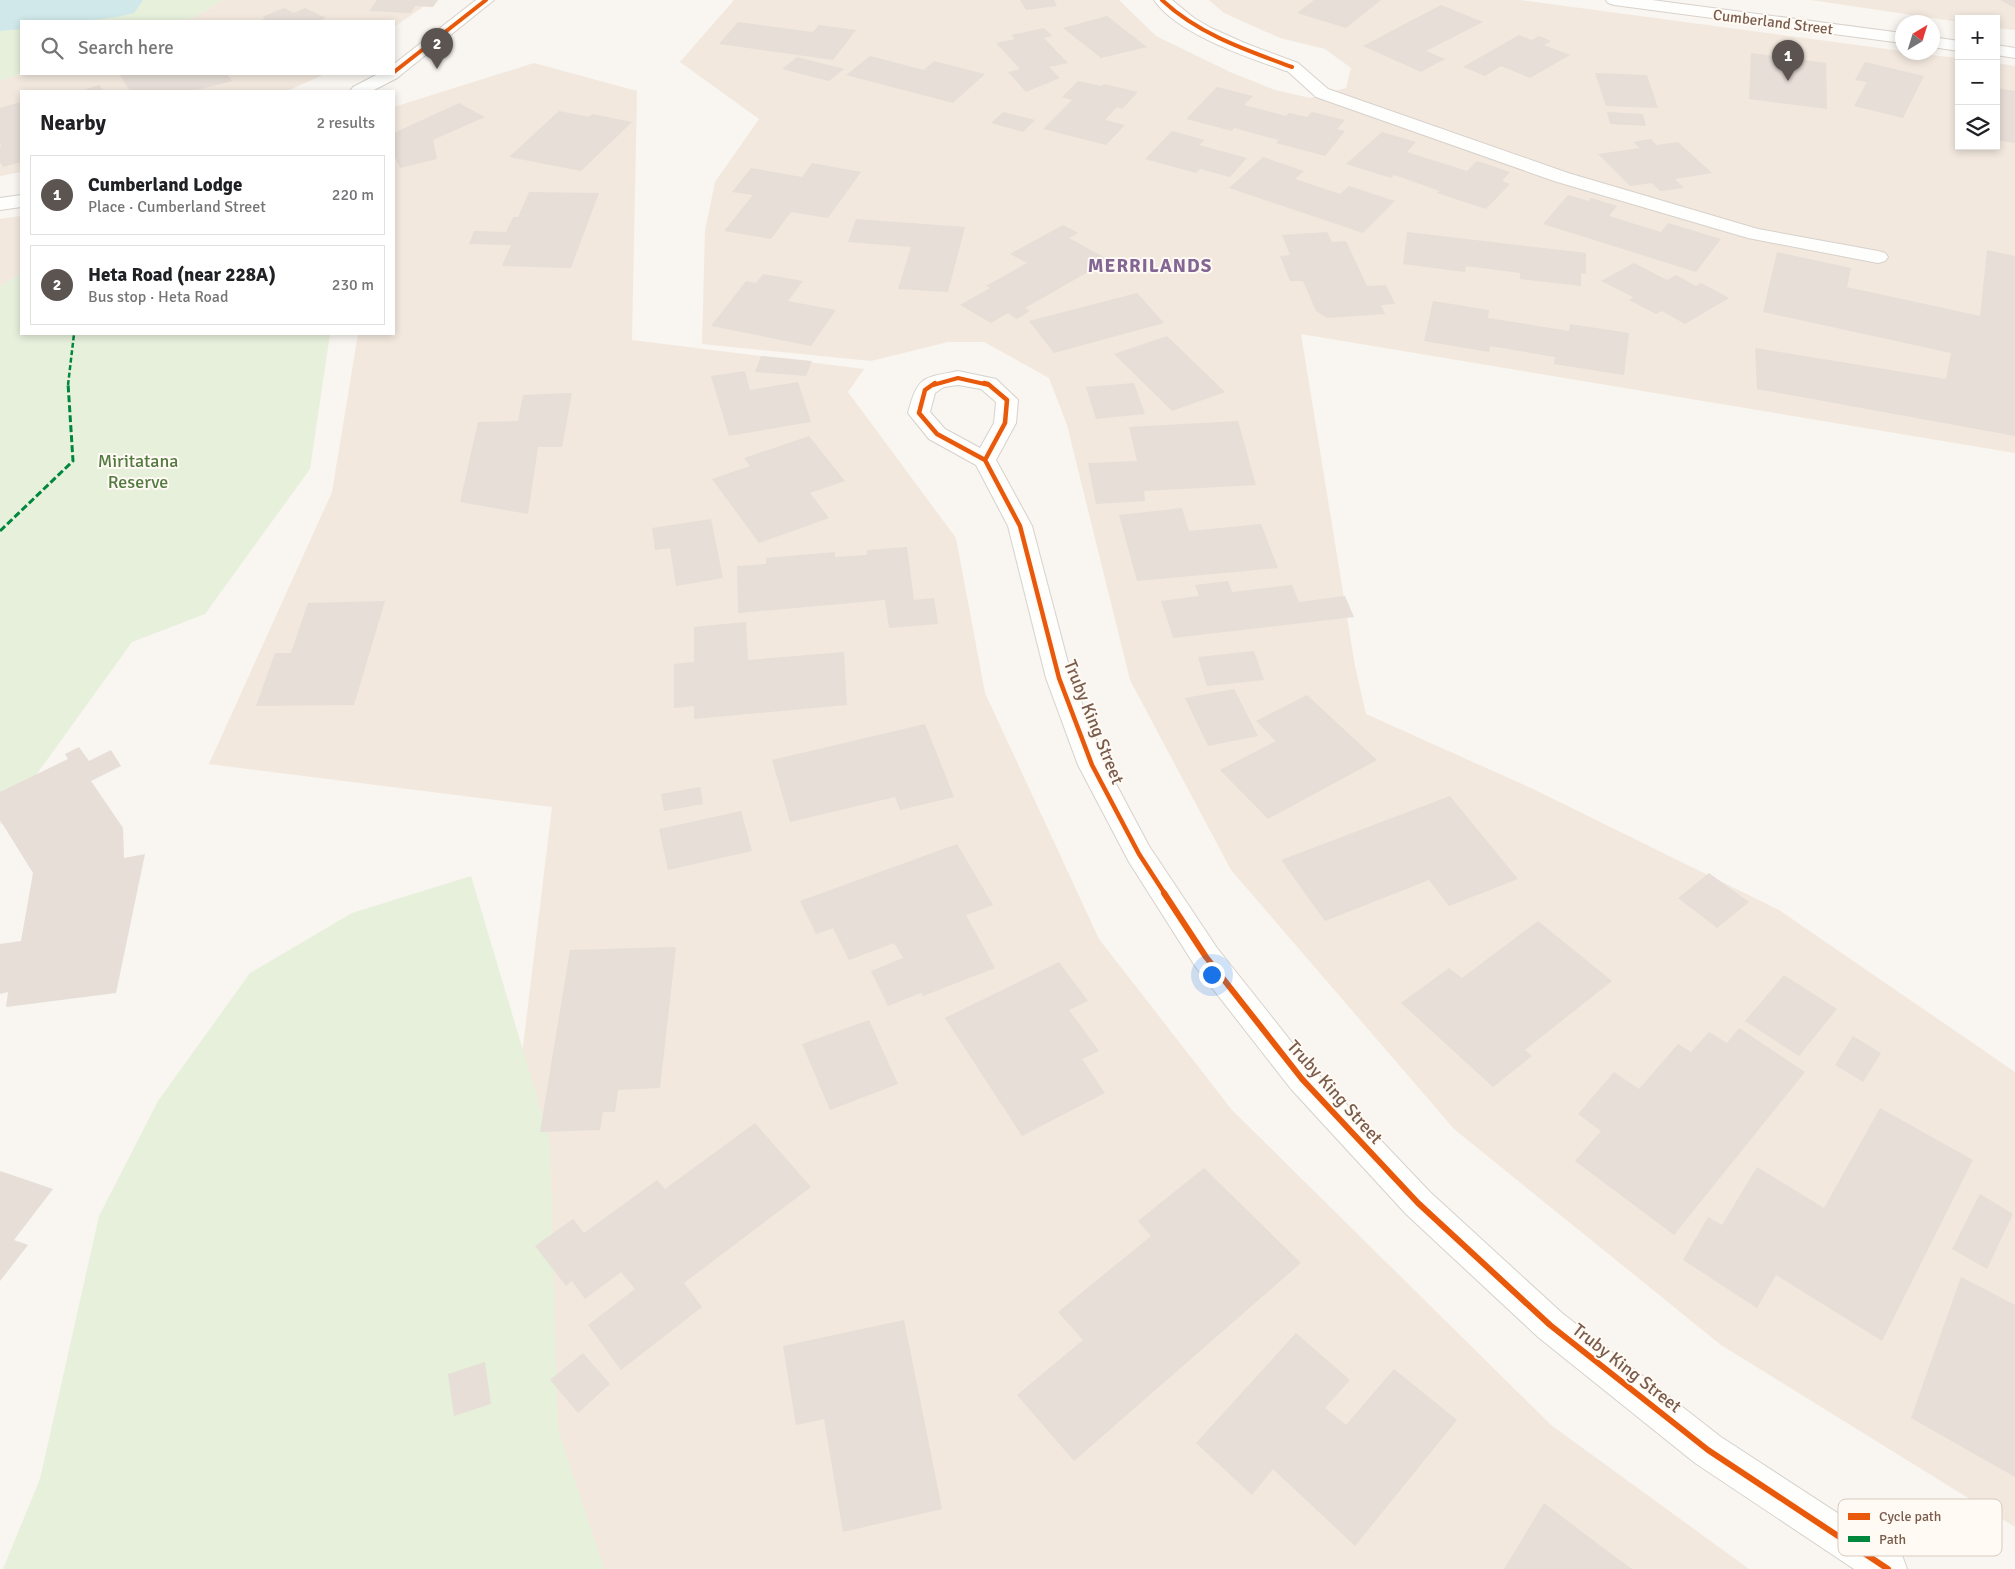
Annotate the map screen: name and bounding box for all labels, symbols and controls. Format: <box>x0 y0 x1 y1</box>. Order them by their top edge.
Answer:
street label: Cumberland Street <box>1712 6 1834 38</box>
north arrow <box>1895 15 1940 60</box>
map controls <box>1955 15 2000 150</box>
button: + <box>1955 15 2000 60</box>
search box <box>20 20 395 75</box>
pin: 2 <box>421 28 453 69</box>
icon: search <box>38 34 66 62</box>
text: Search here <box>78 36 174 60</box>
pin: 1 <box>1772 40 1804 81</box>
button: − <box>1955 60 2000 105</box>
button: layers <box>1955 105 2000 150</box>
text: Nearby <box>40 110 106 136</box>
text: 2 results <box>316 113 375 133</box>
text: Cumberland Lodge <box>88 173 243 197</box>
text: 1 <box>53 185 61 205</box>
text: 220 m <box>332 185 374 205</box>
text: Place · Cumberland Street <box>88 197 266 217</box>
district label: MERRILANDS <box>1088 254 1212 278</box>
text: Heta Road (near 228A) <box>88 263 276 287</box>
text: 2 <box>53 275 61 295</box>
text: 230 m <box>332 275 374 295</box>
text: Bus stop · Heta Road <box>88 287 228 307</box>
park label: Miritatana Reserve <box>98 450 178 493</box>
street label: Truby King Street <box>1059 657 1129 787</box>
your location <box>1199 962 1225 988</box>
street label: Truby King Street <box>1283 1036 1387 1148</box>
street label: Truby King Street <box>1568 1319 1686 1417</box>
legend <box>1838 1499 2002 1556</box>
text: Cycle path <box>1879 1508 1941 1525</box>
text: Path <box>1879 1531 1906 1548</box>

